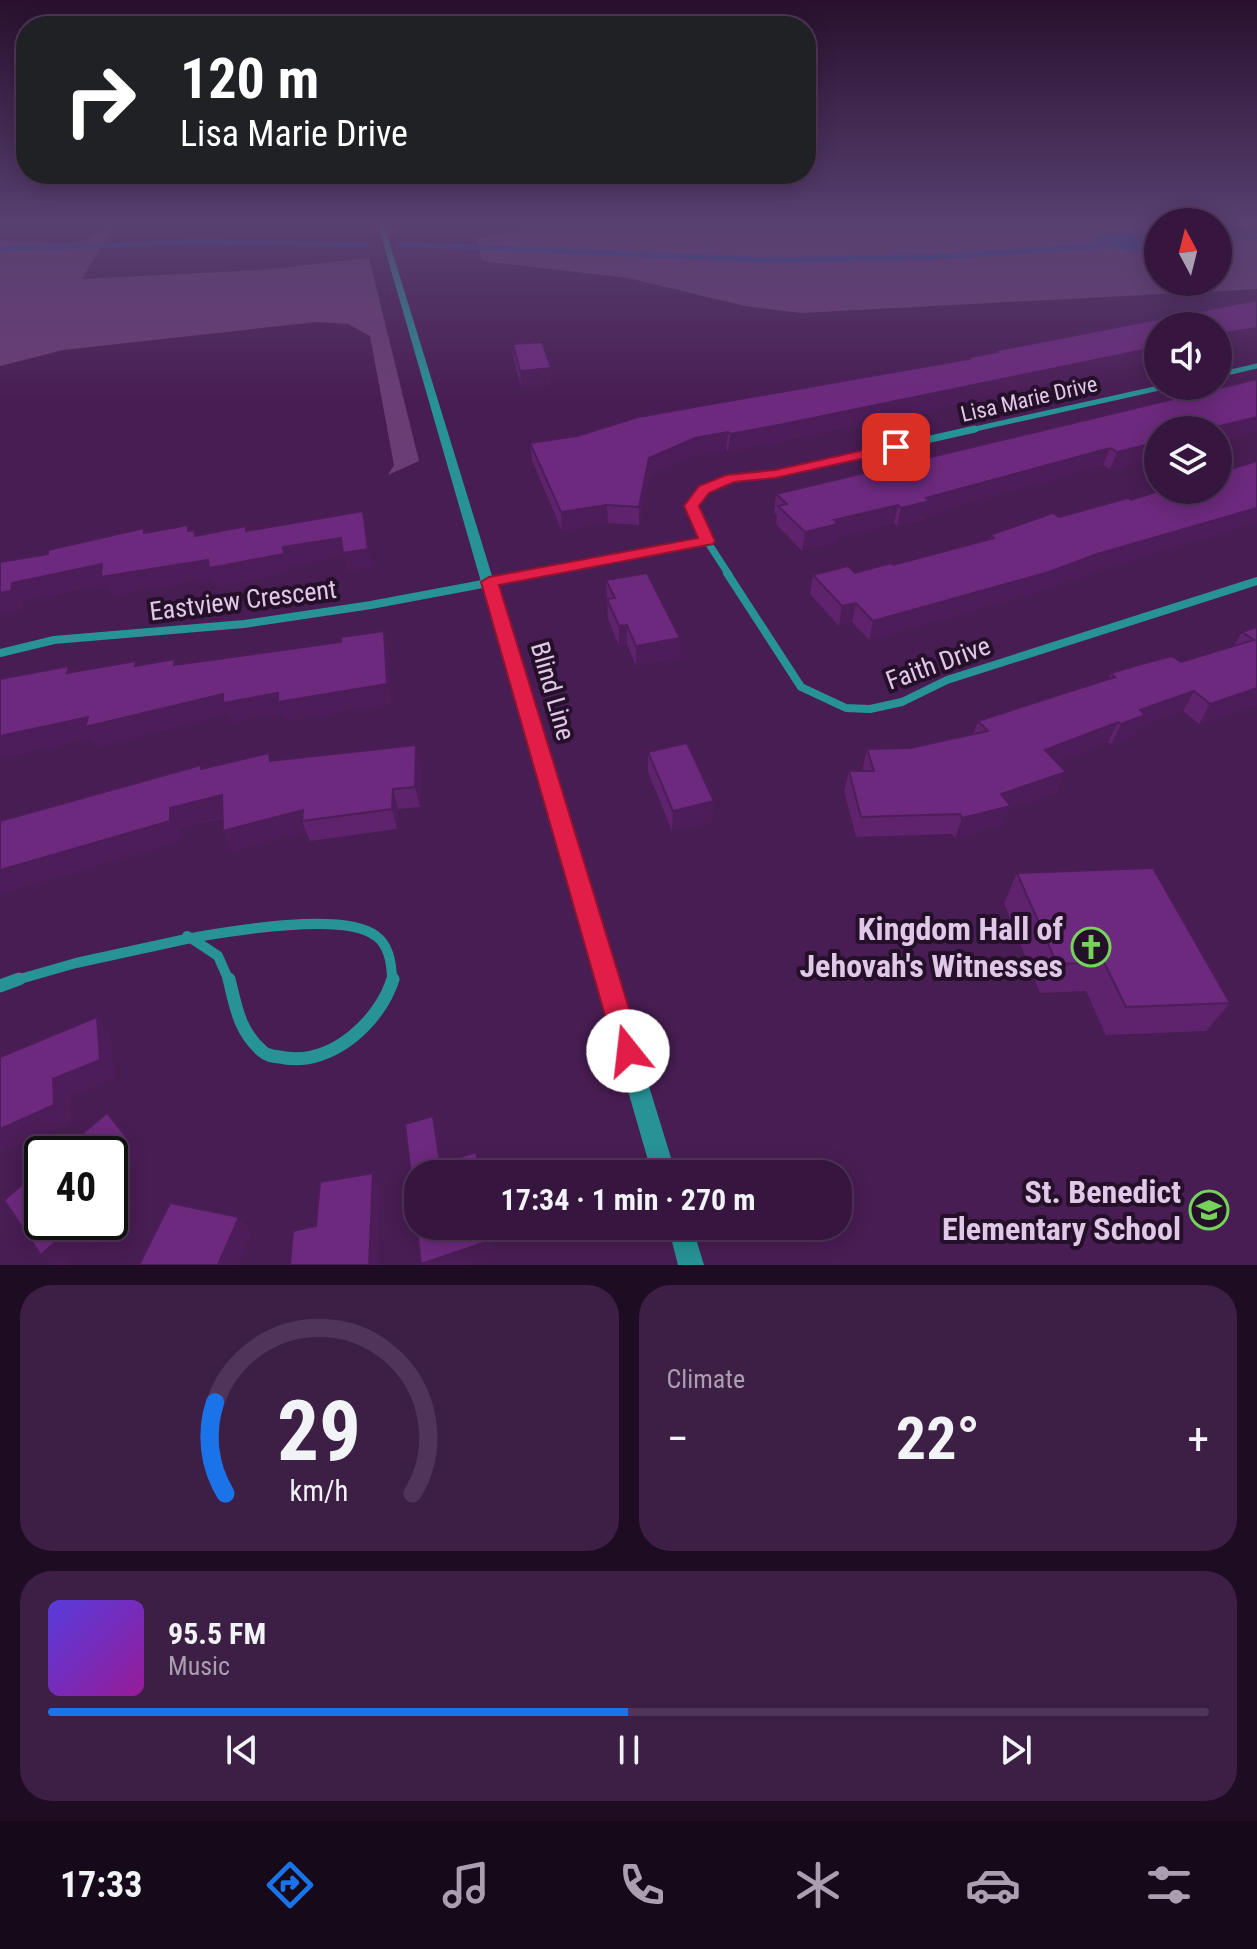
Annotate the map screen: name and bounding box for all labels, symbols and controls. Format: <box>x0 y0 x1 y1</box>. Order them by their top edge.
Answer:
text: 120 m <box>180 46 319 112</box>
icon: right <box>48 48 152 152</box>
text: Lisa Marie Drive <box>180 113 408 155</box>
north arrow <box>1144 208 1232 296</box>
map controls <box>1144 208 1232 504</box>
button: sound <box>1144 312 1232 400</box>
street label: Lisa Marie Drive <box>958 371 1100 427</box>
pin <box>862 413 930 481</box>
button: layers <box>1144 416 1232 504</box>
icon: arrive <box>874 425 918 469</box>
street label: Eastview Crescent <box>148 574 338 626</box>
street label: Faith Drive <box>882 630 994 696</box>
street label: Blind Line <box>525 638 581 744</box>
place label: Kingdom Hall of Jehovah's Witnesses <box>799 910 1064 985</box>
church icon: Kingdom Hall of Jehovah's Witnesses <box>1070 926 1112 968</box>
position arrow <box>586 1009 670 1093</box>
speed limit sign: 40 <box>24 1136 128 1240</box>
place label: St. Benedict Elementary School <box>942 1173 1181 1248</box>
text: 17:34 · 1 min · 270 m <box>501 1182 755 1217</box>
school or university icon: St. Benedict Elementary School <box>1188 1189 1230 1231</box>
text: Climate <box>667 1364 745 1394</box>
text: 29 <box>277 1383 361 1480</box>
text: 22° <box>896 1403 980 1474</box>
text: − <box>667 1413 689 1465</box>
text: + <box>1187 1413 1209 1465</box>
text: km/h <box>290 1474 349 1508</box>
text: 95.5 FM <box>168 1616 266 1651</box>
text: Music <box>168 1651 230 1681</box>
icon: previous <box>220 1728 264 1772</box>
icon: pause <box>607 1728 651 1772</box>
icon: next <box>994 1728 1038 1772</box>
icon: directions <box>262 1857 318 1913</box>
icon: music <box>438 1857 494 1913</box>
icon: phone <box>614 1857 670 1913</box>
icon: climate <box>790 1857 846 1913</box>
icon: car <box>965 1857 1021 1913</box>
icon: filters <box>1141 1857 1197 1913</box>
text: 17:33 <box>60 1864 143 1906</box>

